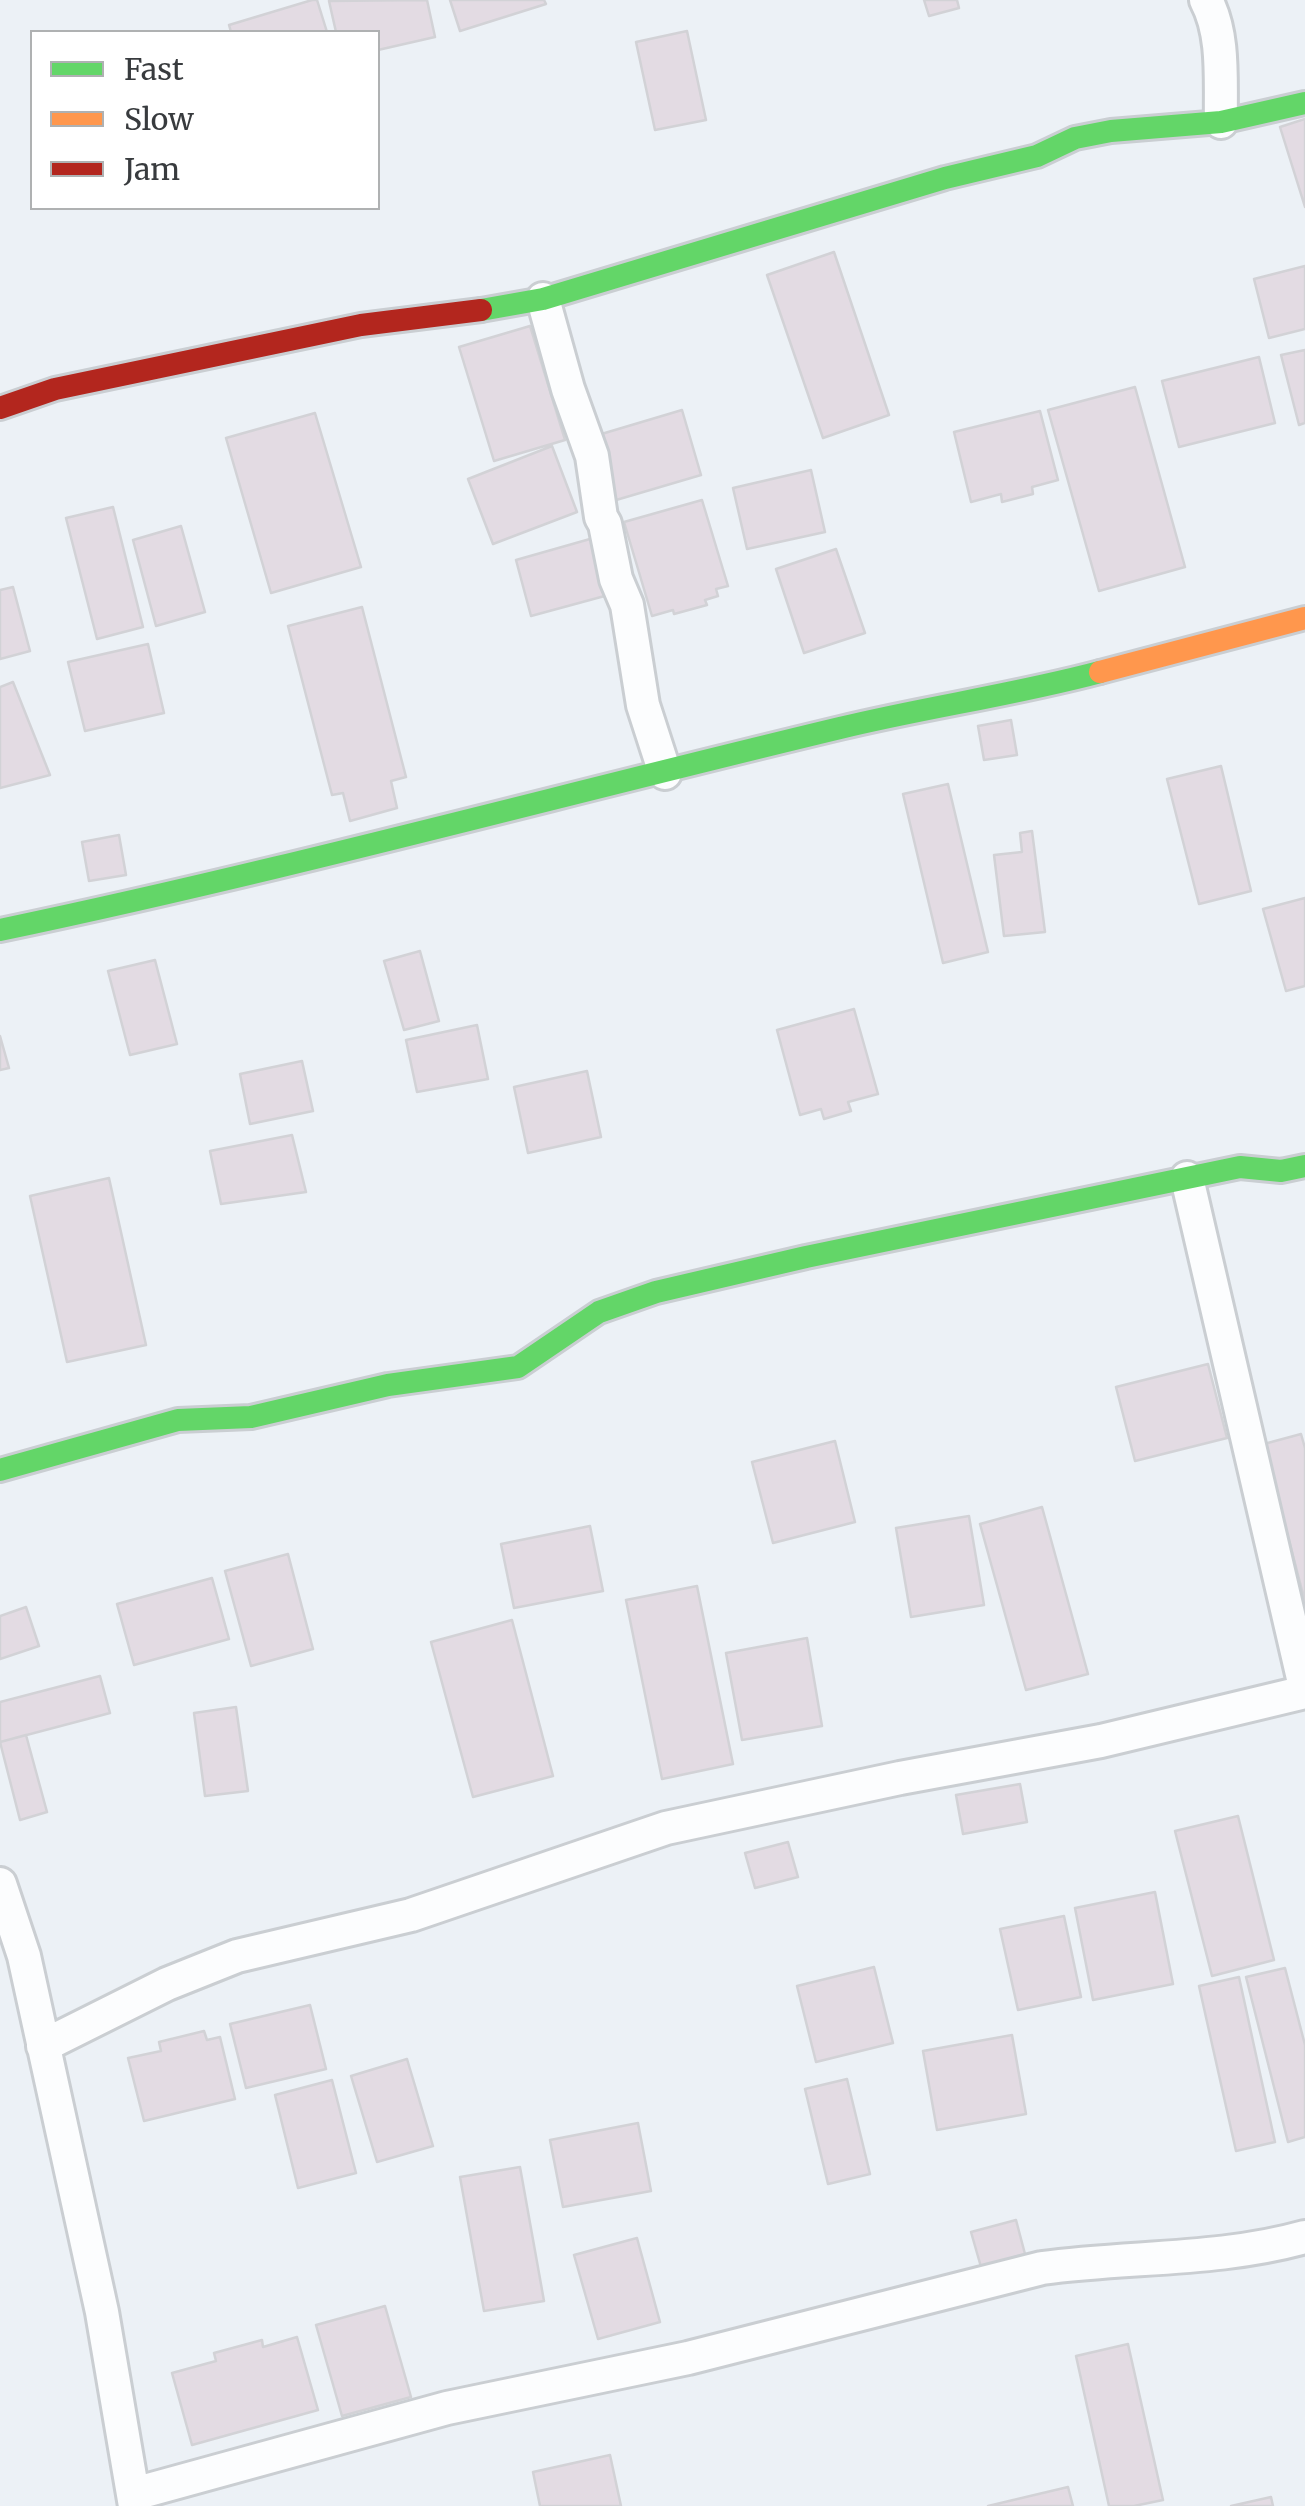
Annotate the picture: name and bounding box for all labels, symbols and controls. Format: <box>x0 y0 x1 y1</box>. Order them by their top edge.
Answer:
legend <box>30 30 380 210</box>
text: Fast <box>124 50 184 88</box>
text: Slow <box>124 100 194 138</box>
text: Jam <box>124 150 180 188</box>

